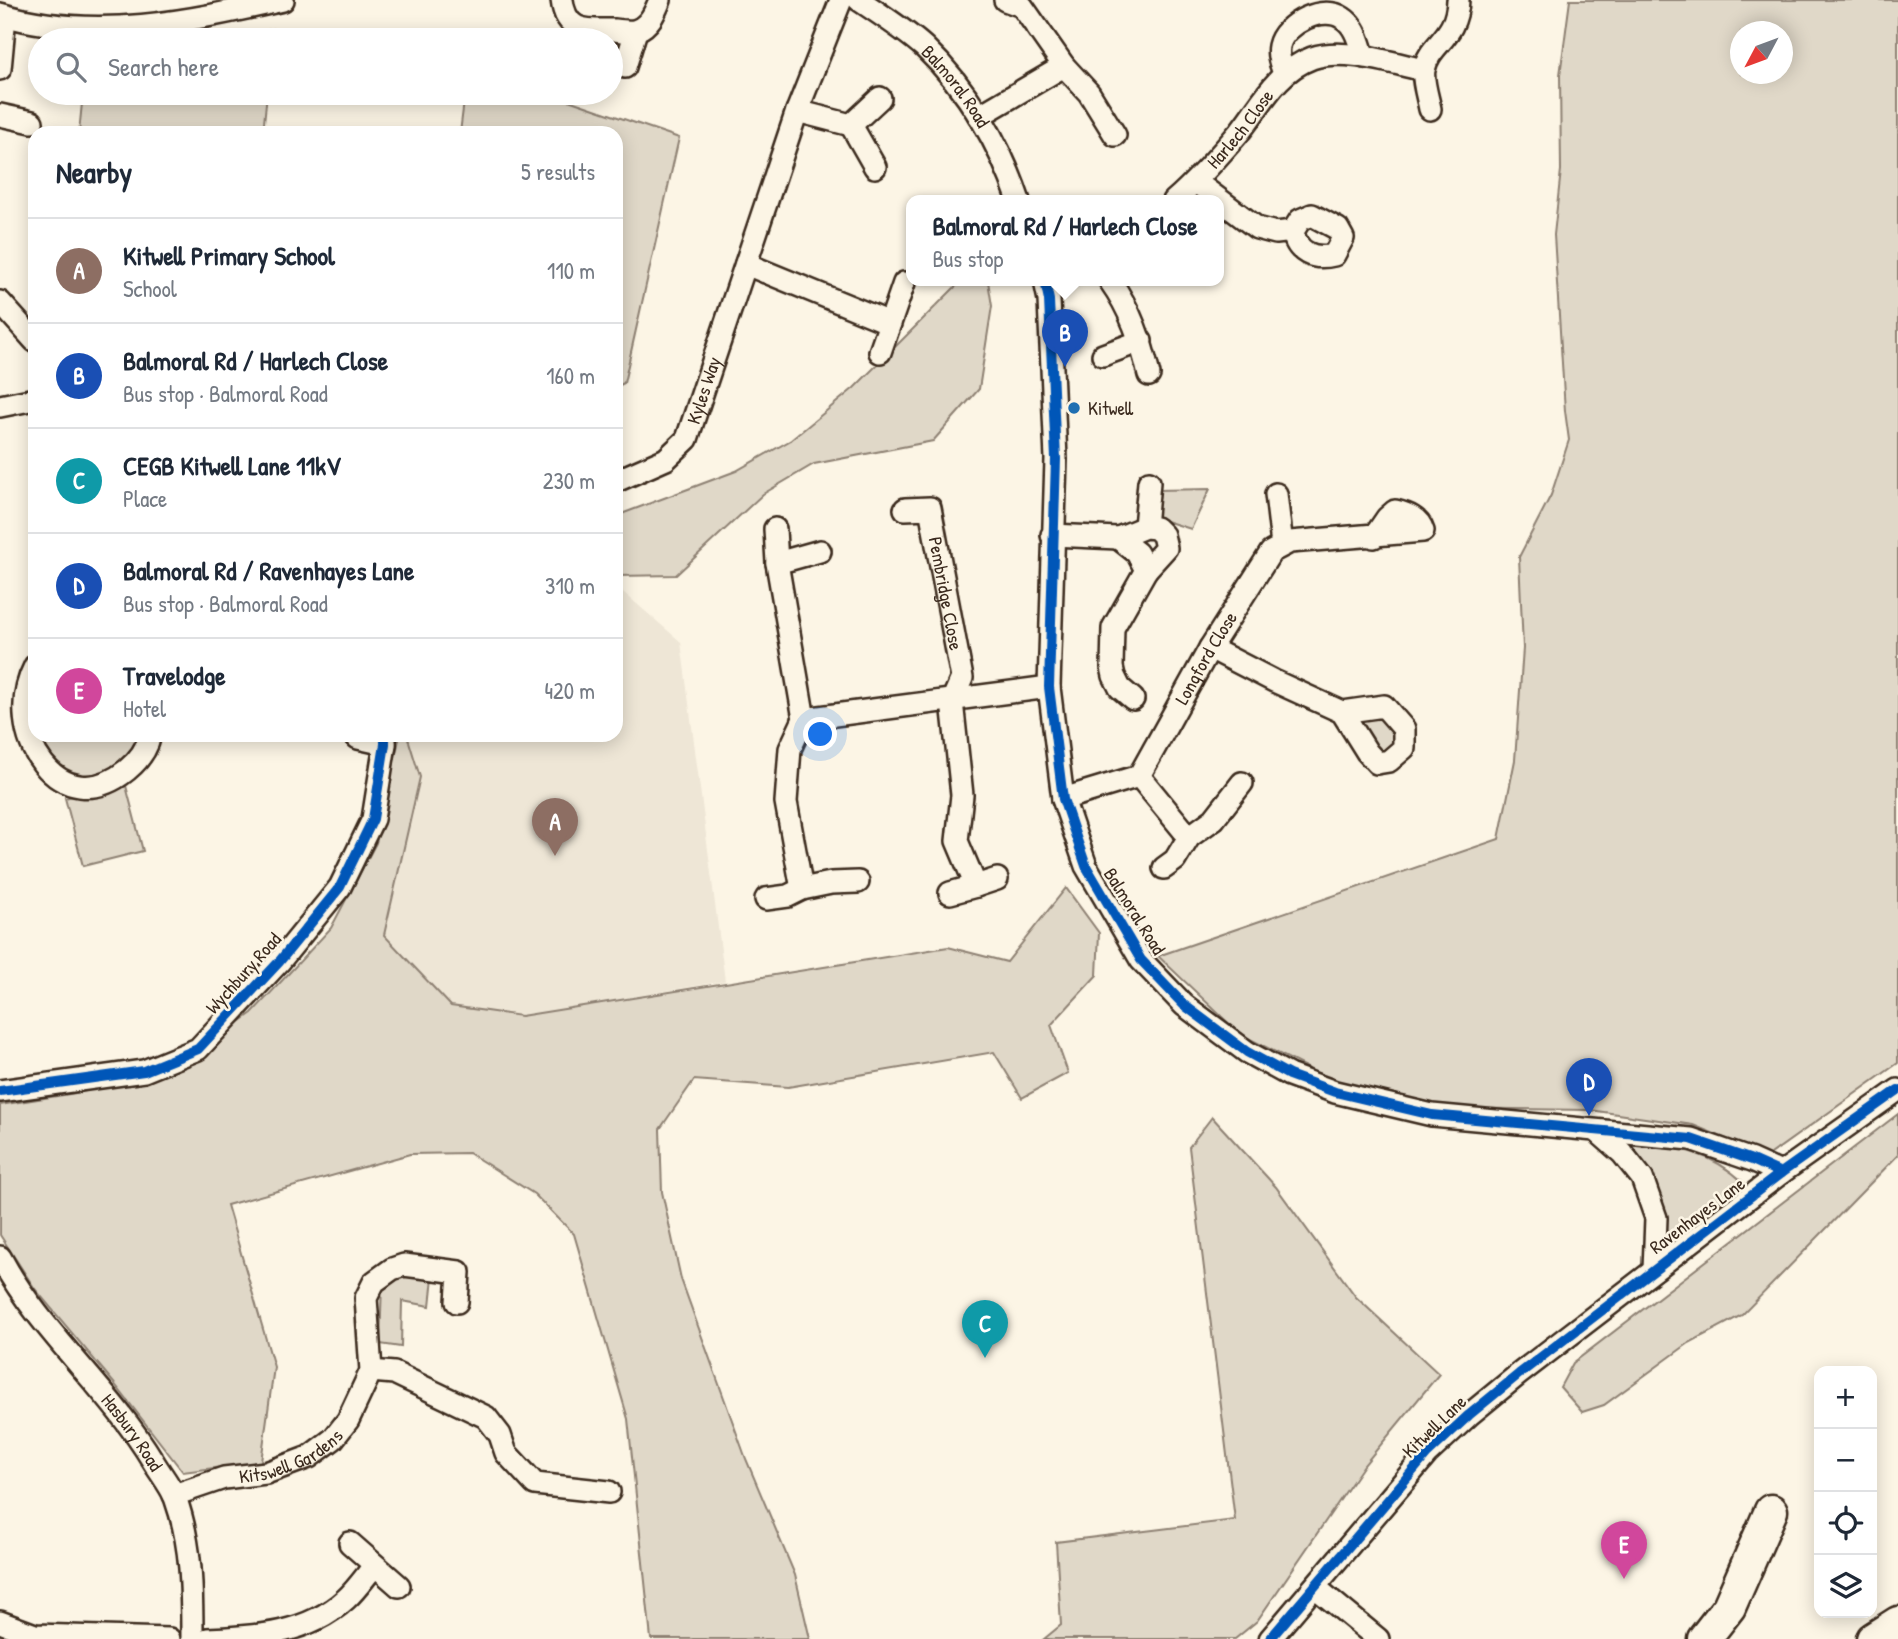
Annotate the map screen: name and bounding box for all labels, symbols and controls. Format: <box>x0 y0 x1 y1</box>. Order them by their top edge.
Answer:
north arrow <box>1730 21 1793 84</box>
search box <box>28 28 623 105</box>
street label: Balmoral Road <box>916 39 997 133</box>
icon: search <box>52 48 90 86</box>
text: Search here <box>108 49 219 84</box>
street label: Harlech Close <box>1201 83 1279 174</box>
text: Nearby <box>56 152 132 192</box>
text: 5 results <box>521 156 595 187</box>
popup <box>906 195 1224 286</box>
text: Balmoral Rd / Harlech Close <box>932 208 1198 243</box>
text: Kitwell Primary School <box>123 238 335 273</box>
text: Bus stop <box>932 243 1003 274</box>
text: A <box>73 255 85 286</box>
text: 110 m <box>547 255 595 286</box>
text: School <box>123 273 177 304</box>
pin: B <box>1042 309 1088 367</box>
text: Balmoral Rd / Harlech Close <box>123 343 388 378</box>
street label: Kyles Way <box>680 353 727 427</box>
text: B <box>73 360 85 391</box>
text: 160 m <box>546 360 595 391</box>
text: Bus stop · Balmoral Road <box>123 378 328 409</box>
place label: Kitwell <box>1088 395 1134 421</box>
marker: Kitwell <box>1066 400 1082 416</box>
text: CEGB Kitwell Lane 11kV <box>123 448 341 483</box>
text: C <box>73 465 85 496</box>
text: 230 m <box>543 465 595 496</box>
text: Place <box>123 483 167 514</box>
street label: Pembridge Close <box>923 535 970 653</box>
text: Balmoral Rd / Ravenhayes Lane <box>123 553 414 588</box>
text: D <box>74 570 84 601</box>
text: 310 m <box>545 570 595 601</box>
text: Bus stop · Balmoral Road <box>123 588 328 619</box>
street label: Longford Close <box>1168 606 1243 709</box>
text: Travelodge <box>123 658 226 693</box>
text: E <box>74 675 84 706</box>
text: 420 m <box>544 675 595 706</box>
text: Hotel <box>123 693 166 724</box>
your location <box>803 717 837 751</box>
pin: A <box>532 798 578 856</box>
street label: Balmoral Road <box>1098 863 1172 960</box>
street label: Wychbury Road <box>199 926 287 1019</box>
pin: D <box>1566 1058 1612 1116</box>
street label: Ravenhayes Lane <box>1644 1170 1750 1259</box>
pin: C <box>962 1300 1008 1358</box>
map controls <box>1814 1366 1877 1618</box>
button: + <box>1814 1366 1877 1429</box>
street label: Hasbury Road <box>96 1388 169 1477</box>
street label: Kitwell Lane <box>1396 1388 1472 1463</box>
street label: Kitswell Gardens <box>238 1424 349 1489</box>
button: − <box>1814 1429 1877 1492</box>
button: locate <box>1814 1492 1877 1555</box>
pin: E <box>1601 1521 1647 1579</box>
button: layers <box>1814 1555 1877 1618</box>

